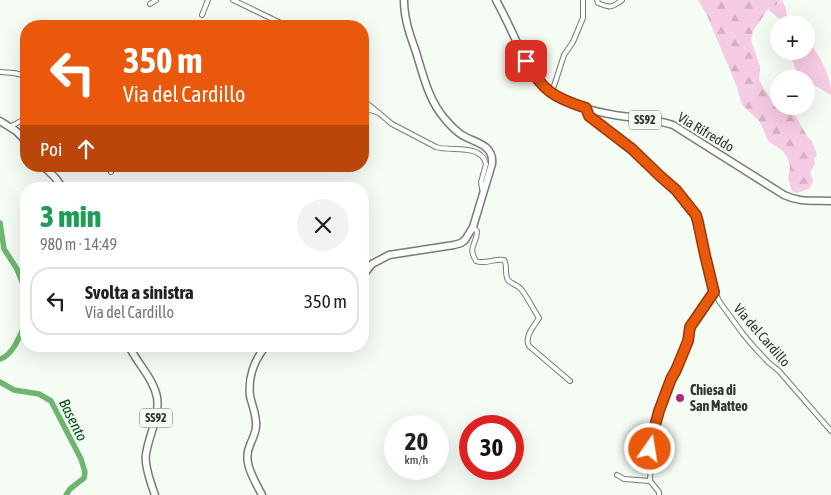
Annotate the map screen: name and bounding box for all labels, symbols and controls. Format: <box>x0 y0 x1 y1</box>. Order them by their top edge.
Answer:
map controls <box>770 15 815 115</box>
button: + <box>770 15 815 60</box>
icon: left <box>40 40 105 105</box>
text: 350 m <box>123 40 202 80</box>
pin <box>505 40 547 82</box>
icon: arrive <box>512 47 540 75</box>
button: − <box>770 70 815 115</box>
text: Via del Cardillo <box>123 81 245 107</box>
street label: Via Rifreddo <box>675 109 737 155</box>
road number: SS92 <box>629 110 661 130</box>
icon: ahead <box>72 135 100 163</box>
text: Poi <box>40 138 62 160</box>
text: 3 min <box>40 199 101 233</box>
button: close <box>297 199 349 251</box>
text: 980 m · 14:49 <box>40 235 117 253</box>
text: Svolta a sinistra <box>85 281 194 303</box>
icon: left <box>42 287 70 315</box>
text: 350 m <box>304 290 347 312</box>
street label: Via del Cardillo <box>730 300 794 370</box>
text: Via del Cardillo <box>85 303 174 321</box>
place label: Chiesa di San Matteo <box>690 382 748 414</box>
marker: Chiesa di San Matteo <box>674 392 686 404</box>
water label: Basento <box>56 396 91 444</box>
road number: SS92 <box>140 408 172 428</box>
speed limit sign: 30 <box>459 415 524 480</box>
position arrow <box>623 422 675 474</box>
text: 20 <box>405 427 428 455</box>
text: km/h <box>405 453 428 467</box>

